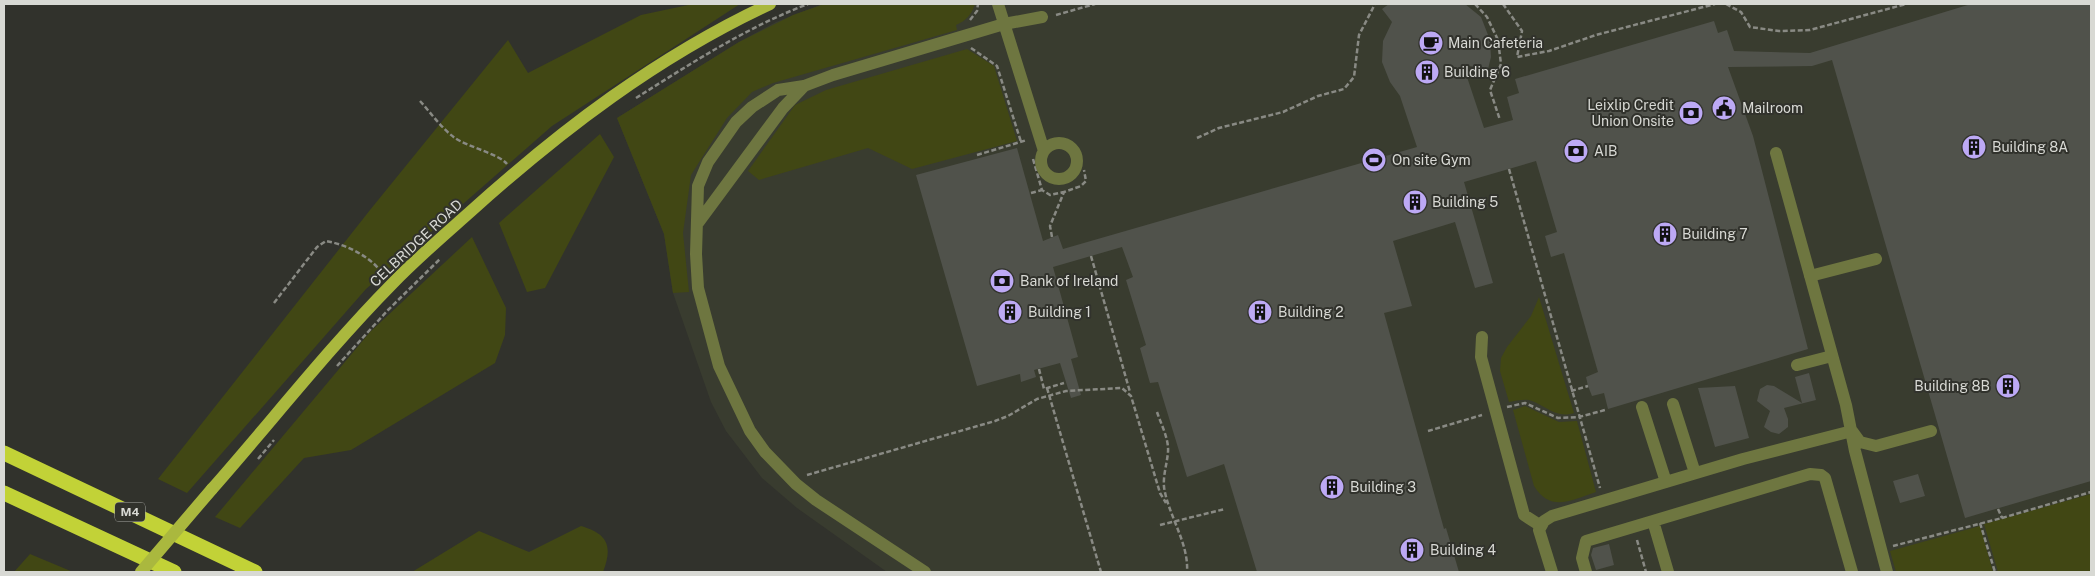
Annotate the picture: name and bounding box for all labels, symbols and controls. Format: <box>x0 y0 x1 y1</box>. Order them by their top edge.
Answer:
cafe icon: Main Cafeteria <box>1418 30 1444 56</box>
place label: Main Cafeteria <box>1448 35 1543 51</box>
building icon: Building 6 <box>1414 59 1440 85</box>
place label: Building 6 <box>1444 64 1510 80</box>
public building icon: Mailroom <box>1711 95 1737 121</box>
place label: Leixlip Credit Union Onsite <box>1587 97 1674 129</box>
bank icon: Leixlip Credit Union Onsite <box>1678 100 1704 126</box>
place label: Mailroom <box>1742 100 1803 116</box>
building icon: Building 8A <box>1961 134 1987 160</box>
bank icon: AIB <box>1563 138 1589 164</box>
place label: Building 8A <box>1992 139 2068 155</box>
place label: AIB <box>1594 143 1617 159</box>
sports icon: On site Gym <box>1361 147 1387 173</box>
place label: On site Gym <box>1392 152 1471 168</box>
building icon: Building 5 <box>1402 189 1428 215</box>
place label: Building 5 <box>1432 194 1498 210</box>
street label: CELBRIDGE ROAD <box>367 196 465 290</box>
building icon: Building 7 <box>1652 221 1678 247</box>
place label: Building 7 <box>1682 226 1748 242</box>
bank icon: Bank of Ireland <box>989 268 1015 294</box>
place label: Bank of Ireland <box>1020 273 1118 289</box>
building icon: Building 1 <box>997 299 1023 325</box>
building icon: Building 2 <box>1247 299 1273 325</box>
place label: Building 1 <box>1028 304 1091 320</box>
place label: Building 2 <box>1278 304 1344 320</box>
building icon: Building 8B <box>1995 373 2021 399</box>
place label: Building 8B <box>1914 378 1990 394</box>
building icon: Building 3 <box>1319 474 1345 500</box>
place label: Building 3 <box>1350 479 1416 495</box>
road number: M4 <box>115 502 145 522</box>
building icon: Building 4 <box>1399 537 1425 563</box>
place label: Building 4 <box>1430 542 1496 558</box>

